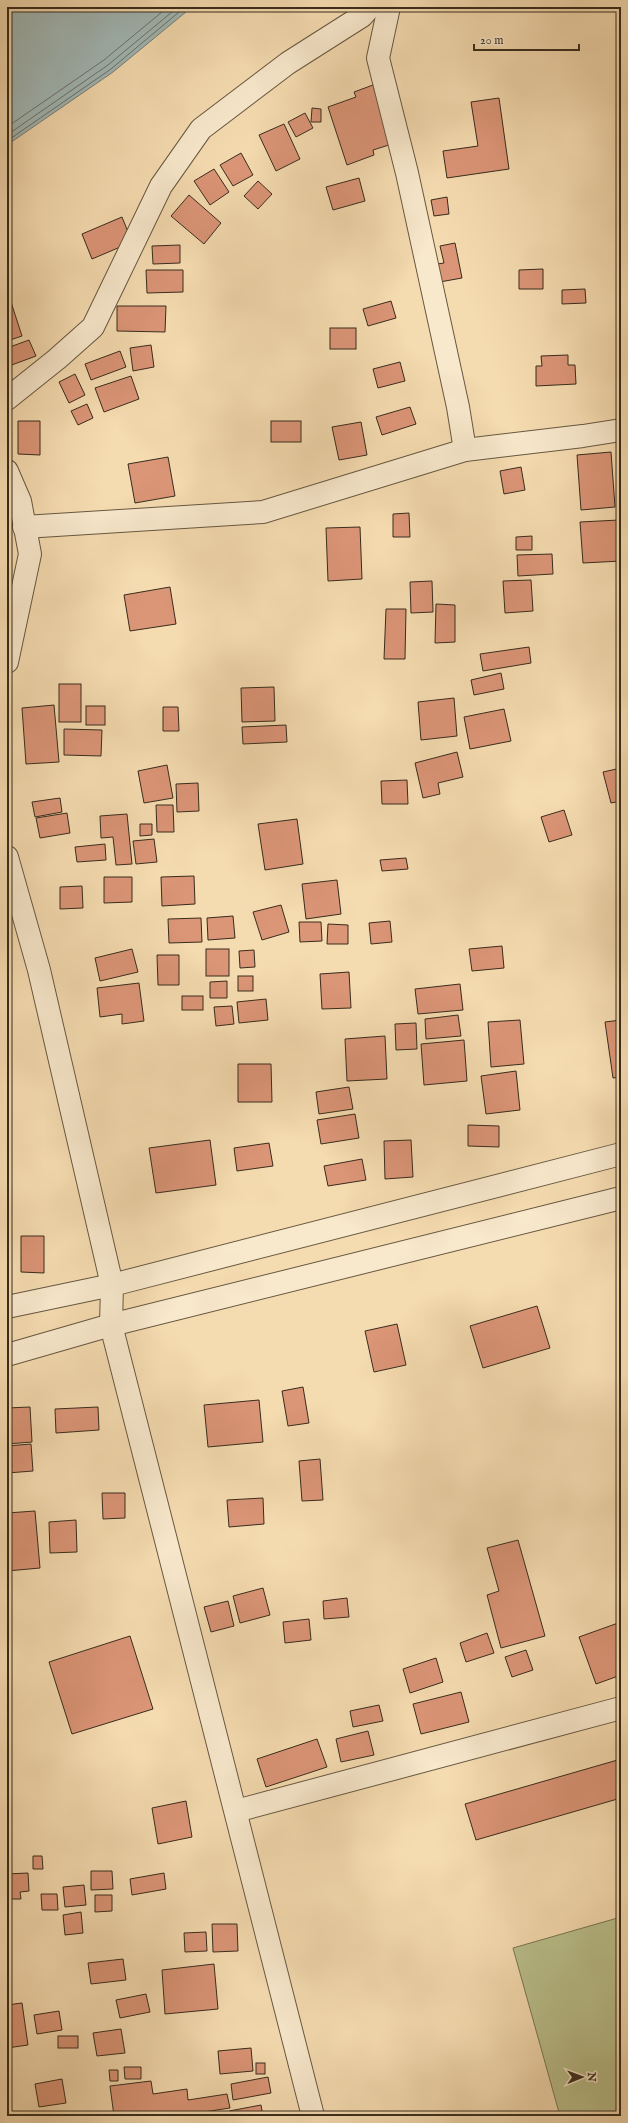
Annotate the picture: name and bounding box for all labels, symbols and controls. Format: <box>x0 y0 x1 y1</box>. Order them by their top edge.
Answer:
scale bar <box>474 26 579 52</box>
text: 20 m <box>480 33 503 48</box>
north arrow <box>562 2057 602 2097</box>
text: N <box>584 2071 598 2082</box>

